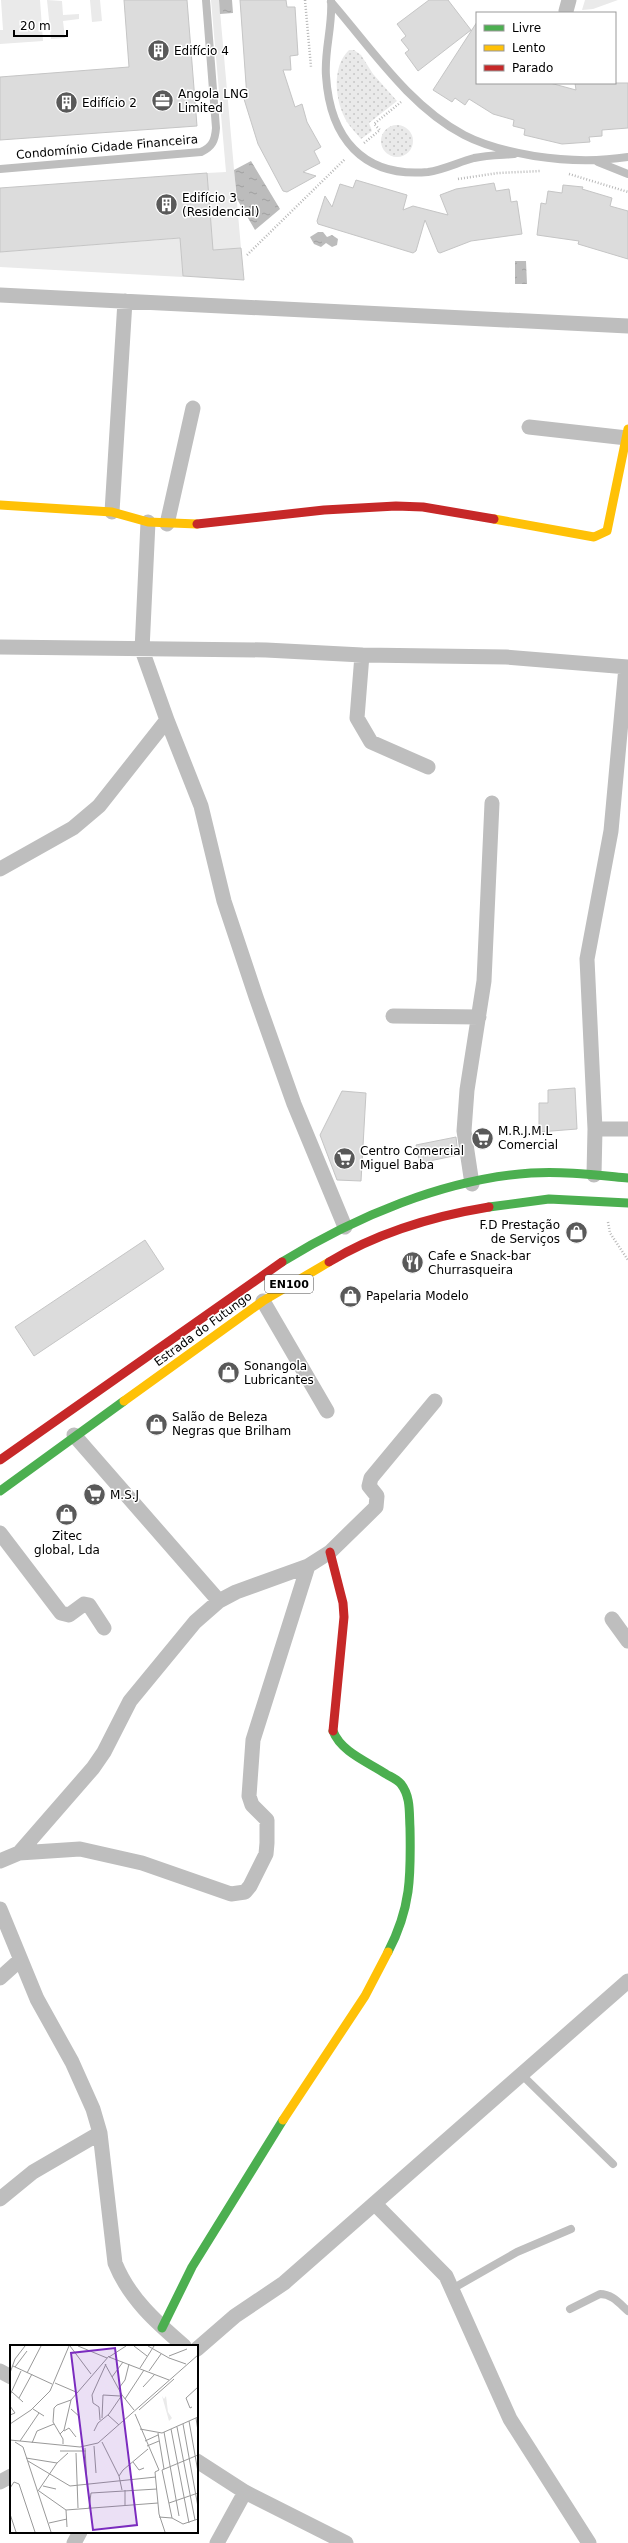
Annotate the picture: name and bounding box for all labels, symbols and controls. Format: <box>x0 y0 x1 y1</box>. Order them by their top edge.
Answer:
scale bar <box>14 12 67 38</box>
legend <box>476 12 616 84</box>
text: 20 m <box>20 19 51 33</box>
text: Livre <box>512 21 541 35</box>
building icon: Edifício 4 <box>146 38 172 64</box>
text: Lento <box>512 41 546 55</box>
place label: Edifício 4 <box>174 44 229 58</box>
text: Parado <box>512 61 553 75</box>
place label: Angola LNG Limited <box>178 87 248 115</box>
office icon: Angola LNG Limited <box>150 88 176 114</box>
building icon: Edifício 2 <box>53 90 79 116</box>
place label: Edifício 2 <box>82 96 137 110</box>
street label: Condomínio Cidade Financeira <box>16 132 198 162</box>
place label: Edifício 3 (Residencial) <box>182 191 259 219</box>
building icon: Edifício 3 (Residencial) <box>153 192 179 218</box>
place label: M.R.J.M.L Comercial <box>498 1124 558 1152</box>
supermarket icon: M.R.J.M.L Comercial <box>470 1125 496 1151</box>
place label: Centro Comercial Miguel Baba <box>360 1144 464 1172</box>
supermarket icon: Centro Comercial Miguel Baba <box>332 1145 358 1171</box>
place label: F.D Prestação de Serviços <box>479 1218 560 1246</box>
shop icon: F.D Prestação de Serviços <box>563 1219 589 1245</box>
place label: Cafe e Snack-bar Churrasqueira <box>428 1249 531 1277</box>
restaurant icon: Cafe e Snack-bar Churrasqueira <box>399 1250 425 1276</box>
road number: EN100 <box>265 1275 313 1293</box>
shop icon: Papelaria Modelo <box>338 1283 364 1309</box>
street label: Estrada do Futungo <box>152 1289 254 1369</box>
place label: Papelaria Modelo <box>366 1289 469 1303</box>
place label: Sonangola Lubricantes <box>244 1359 314 1387</box>
shop icon: Sonangola Lubricantes <box>215 1360 241 1386</box>
place label: Salão de Beleza Negras que Brilham <box>172 1410 291 1438</box>
shop icon: Salão de Beleza Negras que Brilham <box>143 1411 169 1437</box>
supermarket icon: M.S.J <box>82 1482 108 1508</box>
place label: M.S.J <box>110 1488 139 1502</box>
shop icon: Zitec global, Lda <box>54 1502 80 1528</box>
place label: Zitec global, Lda <box>34 1529 100 1557</box>
inset map <box>10 2345 198 2533</box>

